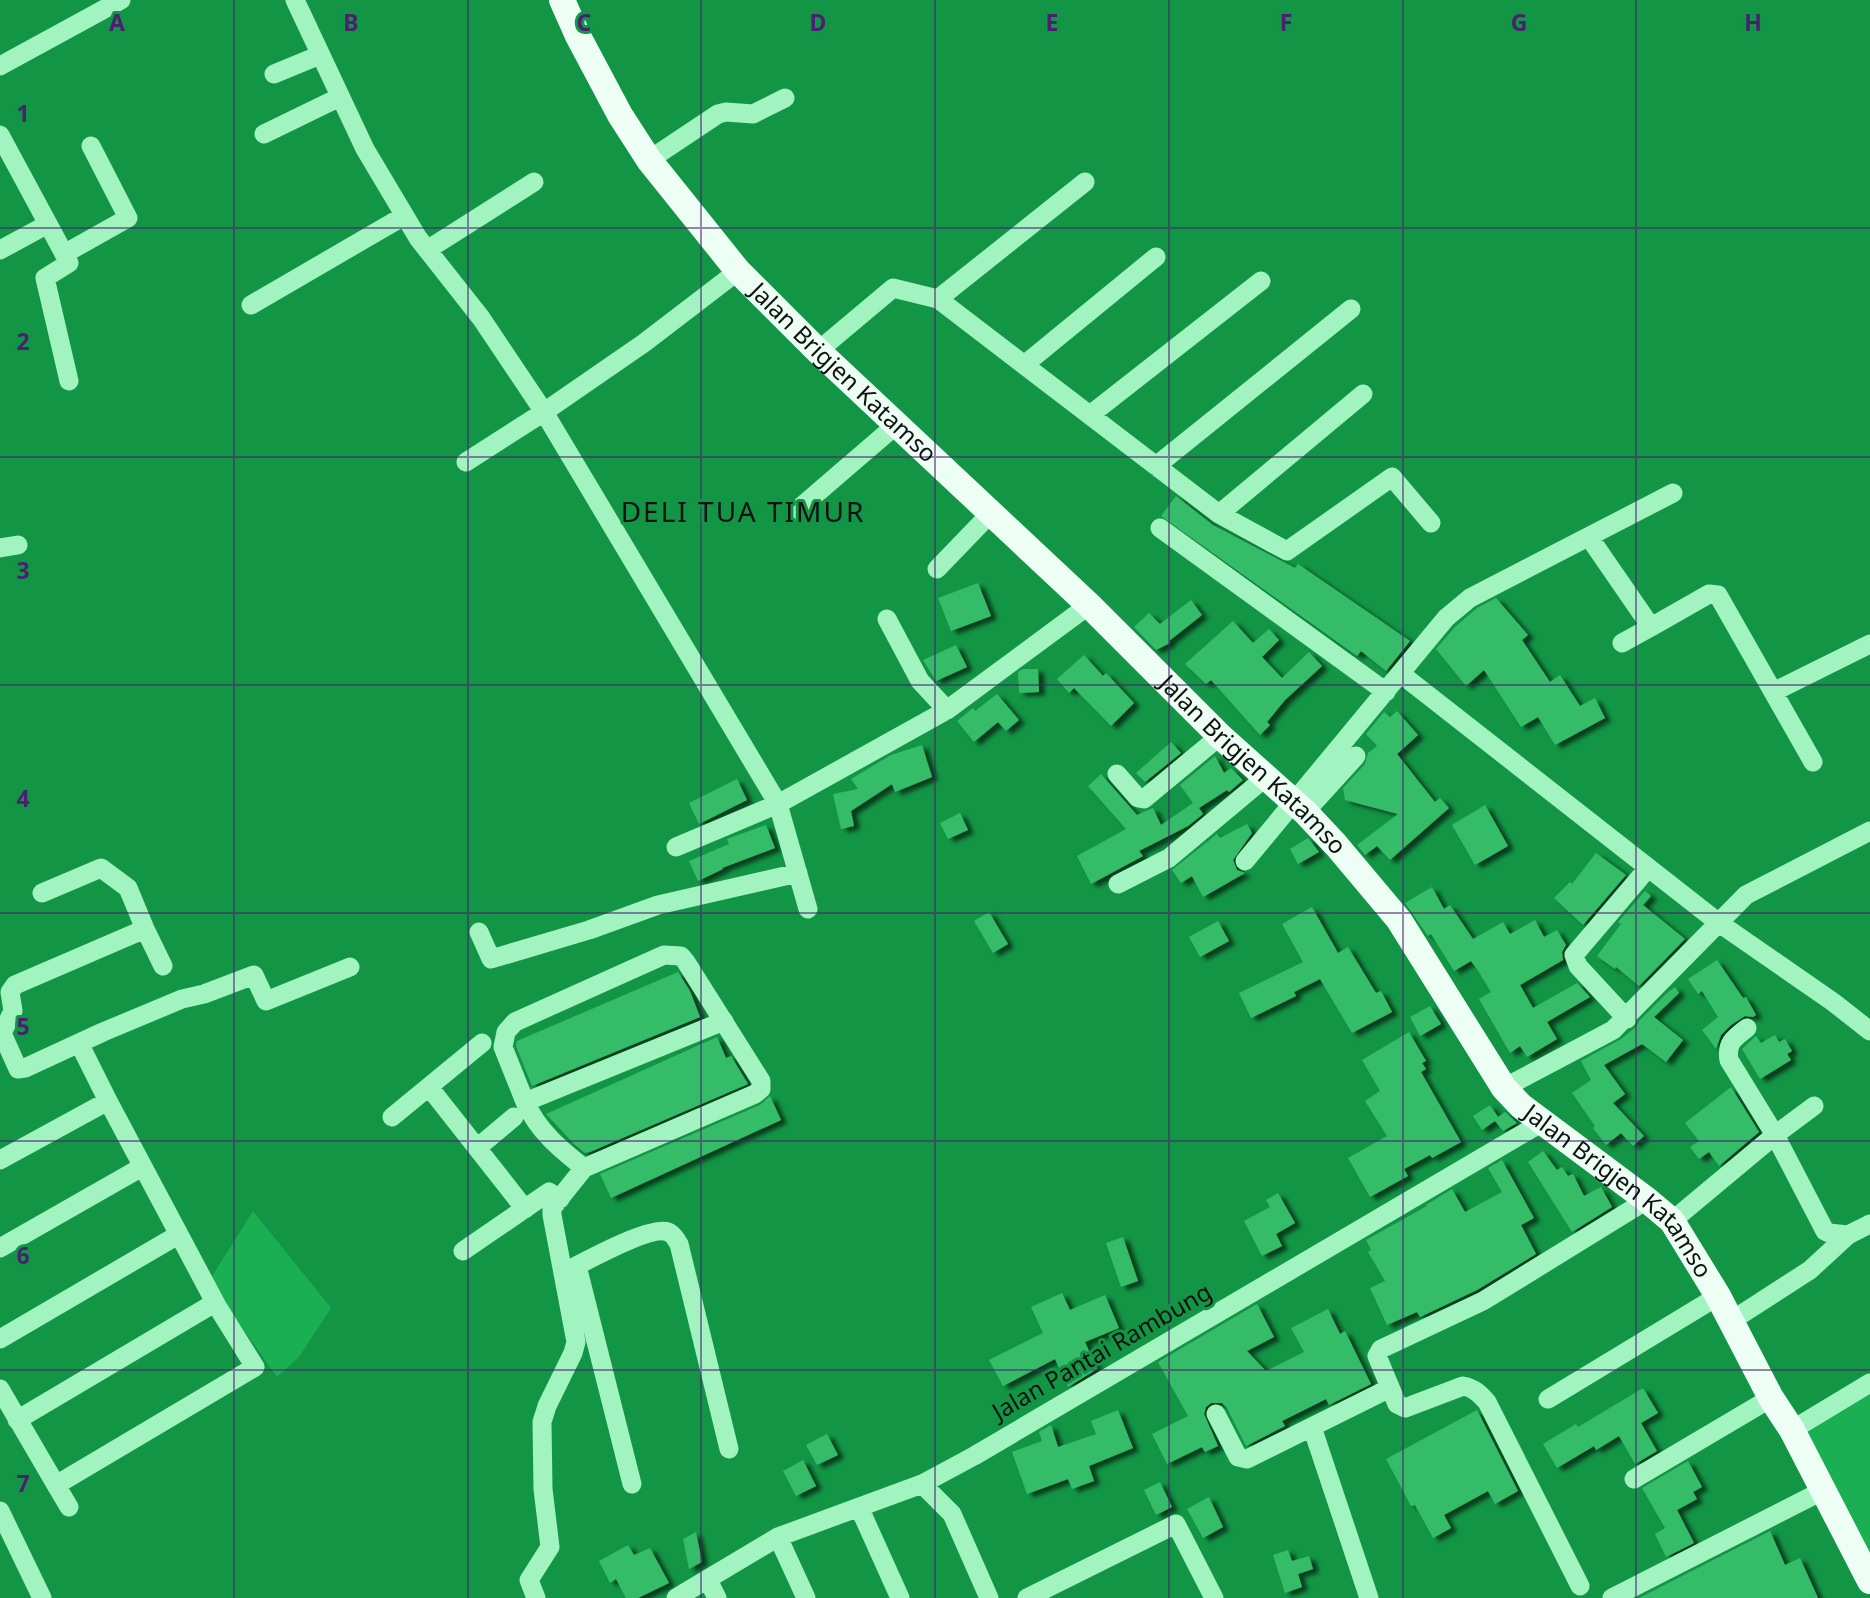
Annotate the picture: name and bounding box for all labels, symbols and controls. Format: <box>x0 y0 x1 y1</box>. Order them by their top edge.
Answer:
text: A <box>109 6 125 38</box>
text: B <box>343 6 359 38</box>
text: C <box>577 6 592 38</box>
text: D <box>810 6 826 38</box>
text: E <box>1046 6 1058 38</box>
text: F <box>1280 6 1292 38</box>
text: G <box>1511 6 1527 38</box>
text: H <box>1744 6 1762 38</box>
text: 1 <box>16 97 30 129</box>
street label: Jalan Brigjen Katamso <box>742 273 945 469</box>
text: 2 <box>16 325 30 357</box>
district label: DELI TUA TIMUR <box>621 492 865 530</box>
text: 3 <box>16 554 30 586</box>
street label: Jalan Brigjen Katamso <box>1151 665 1355 861</box>
text: 4 <box>16 782 30 814</box>
text: 5 <box>16 1010 30 1042</box>
street label: Jalan Brigjen Katamso <box>1516 1094 1721 1283</box>
text: 6 <box>16 1239 30 1271</box>
street label: Jalan Pantai Rambung <box>984 1274 1217 1428</box>
text: 7 <box>16 1467 30 1499</box>

